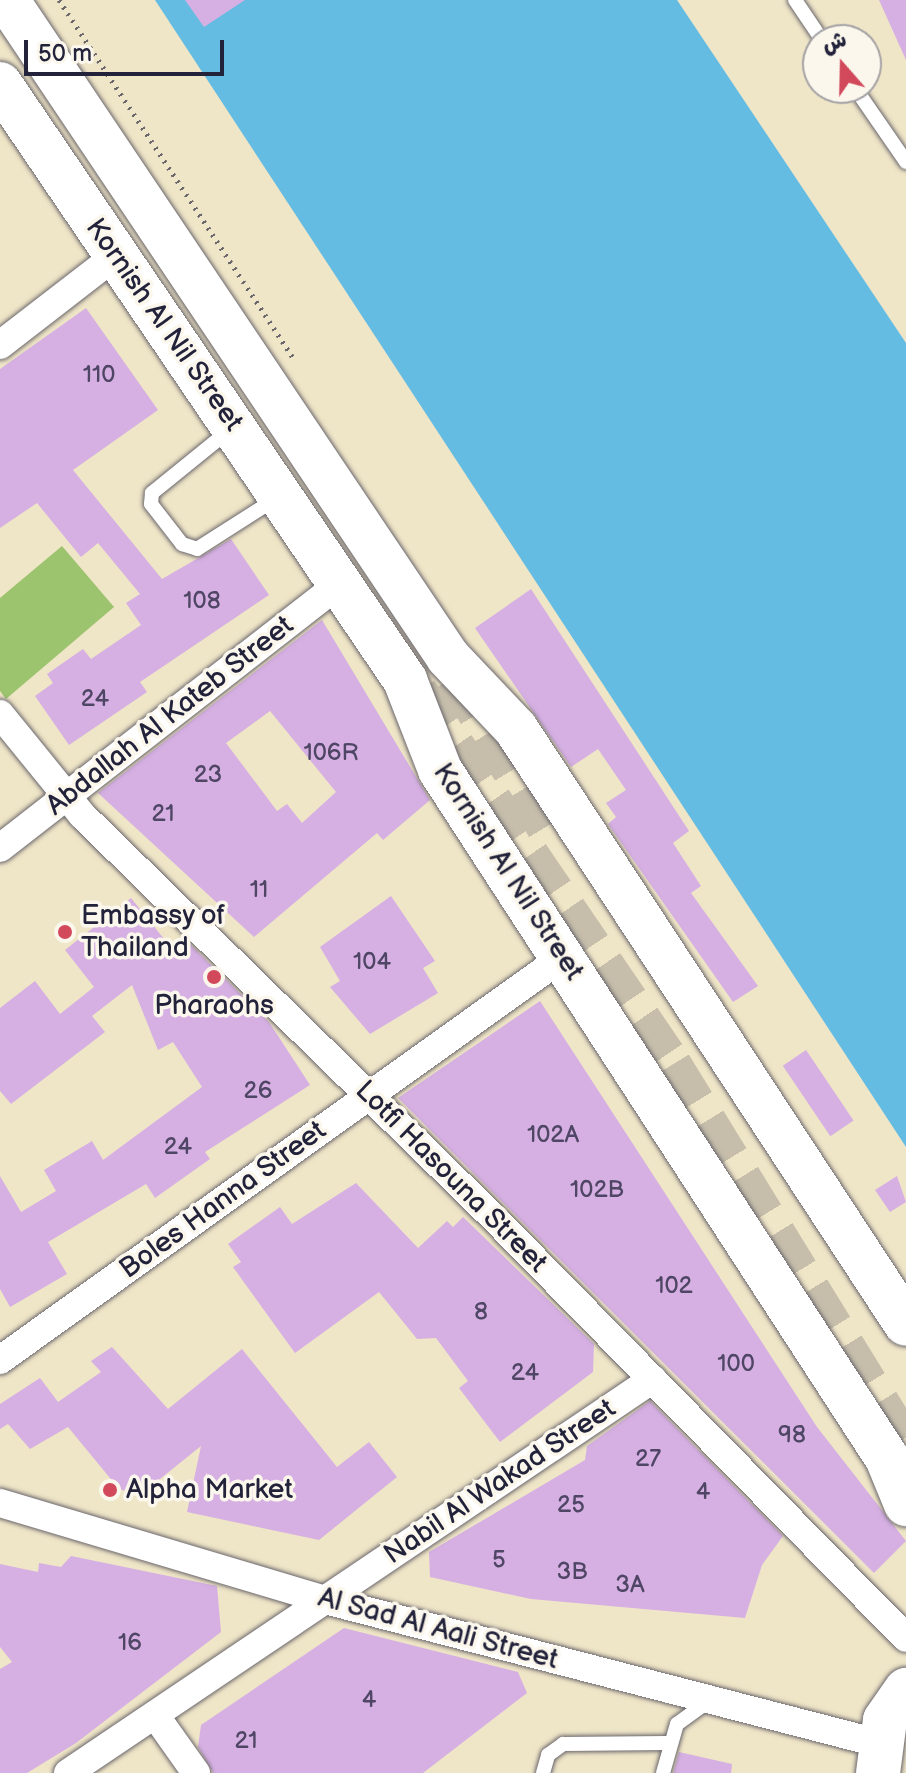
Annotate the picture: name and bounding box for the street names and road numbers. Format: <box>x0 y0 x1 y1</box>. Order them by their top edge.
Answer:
street label: Kornish Al Nil Street <box>78 212 250 438</box>
street label: Abdallah Al Kateb Street <box>39 609 301 823</box>
street label: Kornish Al Nil Street <box>425 757 591 987</box>
street label: Lotfi Hasouna Street <box>348 1074 554 1280</box>
street label: Boles Hanna Street <box>113 1114 333 1286</box>
street label: Nabil Al Wakad Street <box>377 1392 623 1572</box>
street label: Al Sad Al Aali Street <box>314 1581 562 1677</box>

